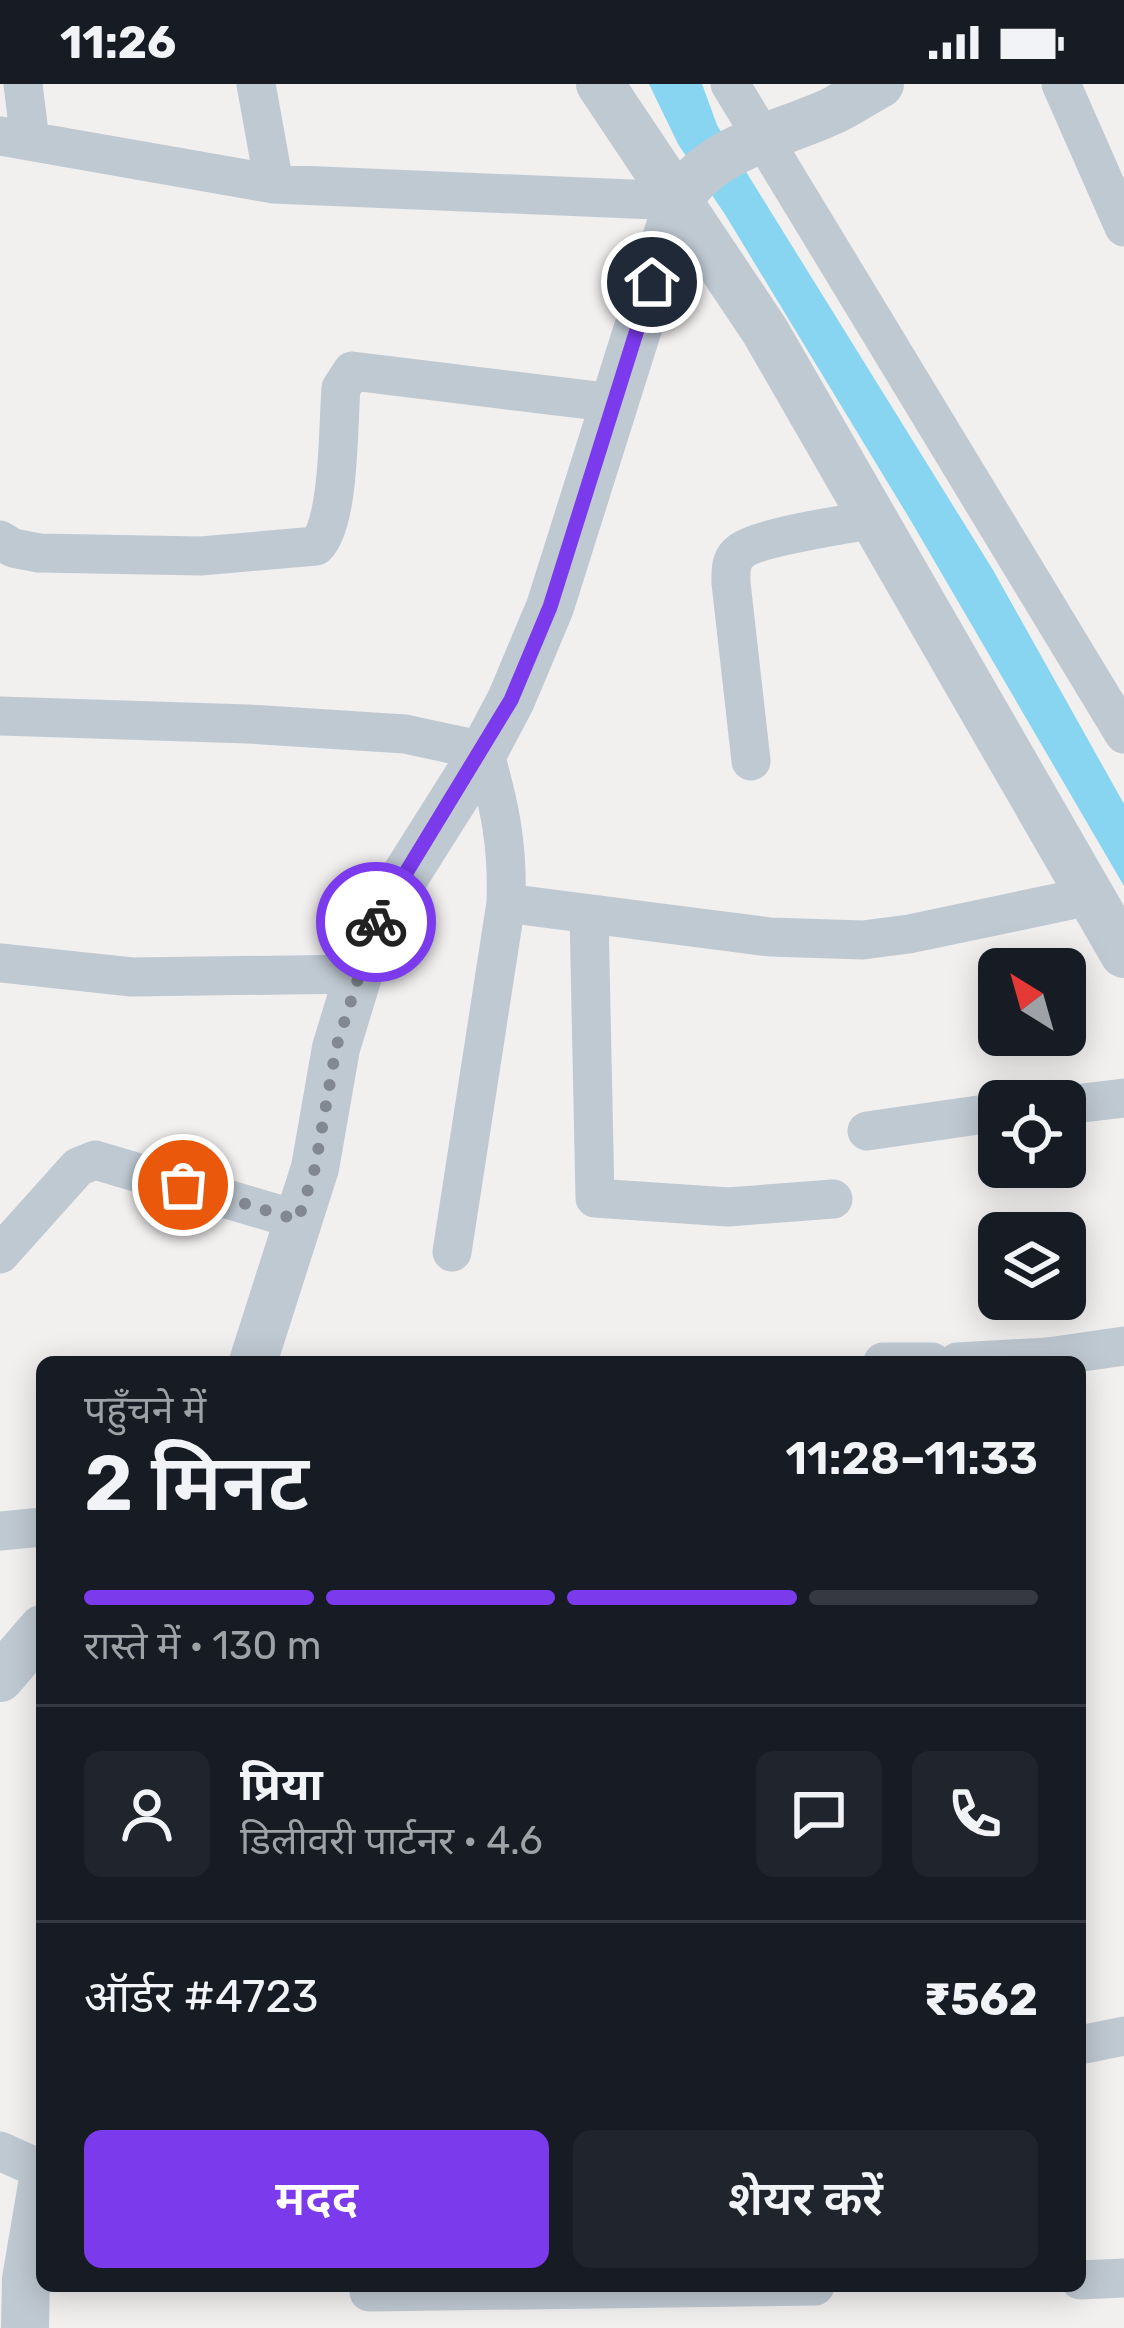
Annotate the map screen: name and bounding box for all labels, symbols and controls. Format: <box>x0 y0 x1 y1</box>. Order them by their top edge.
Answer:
text: 11:26 <box>60 16 176 69</box>
pin <box>601 231 703 333</box>
icon: home <box>619 249 685 315</box>
courier <box>316 862 436 982</box>
icon: bike <box>343 889 409 955</box>
north arrow <box>978 948 1086 1056</box>
map controls <box>978 948 1086 1320</box>
button: locate <box>978 1080 1086 1188</box>
pin <box>132 1134 234 1236</box>
icon: bag <box>150 1152 216 1218</box>
button: layers <box>978 1212 1086 1320</box>
text: पहुँचने में <box>84 1387 206 1433</box>
text: 11:28–11:33 <box>786 1432 1038 1485</box>
text: 2 मिनट <box>84 1437 309 1530</box>
text: रास्ते में · 130 m <box>84 1623 321 1669</box>
button: person <box>84 1751 210 1877</box>
button: chat <box>756 1751 882 1877</box>
button: phone <box>912 1751 1038 1877</box>
text: प्रिया <box>240 1758 323 1811</box>
text: डिलीवरी पार्टनर · 4.6 <box>240 1818 543 1864</box>
text: ऑर्डर #4723 <box>84 1970 319 2023</box>
text: ₹562 <box>923 1973 1038 2026</box>
button: मदद <box>84 2130 549 2268</box>
button: शेयर करें <box>573 2130 1038 2268</box>

